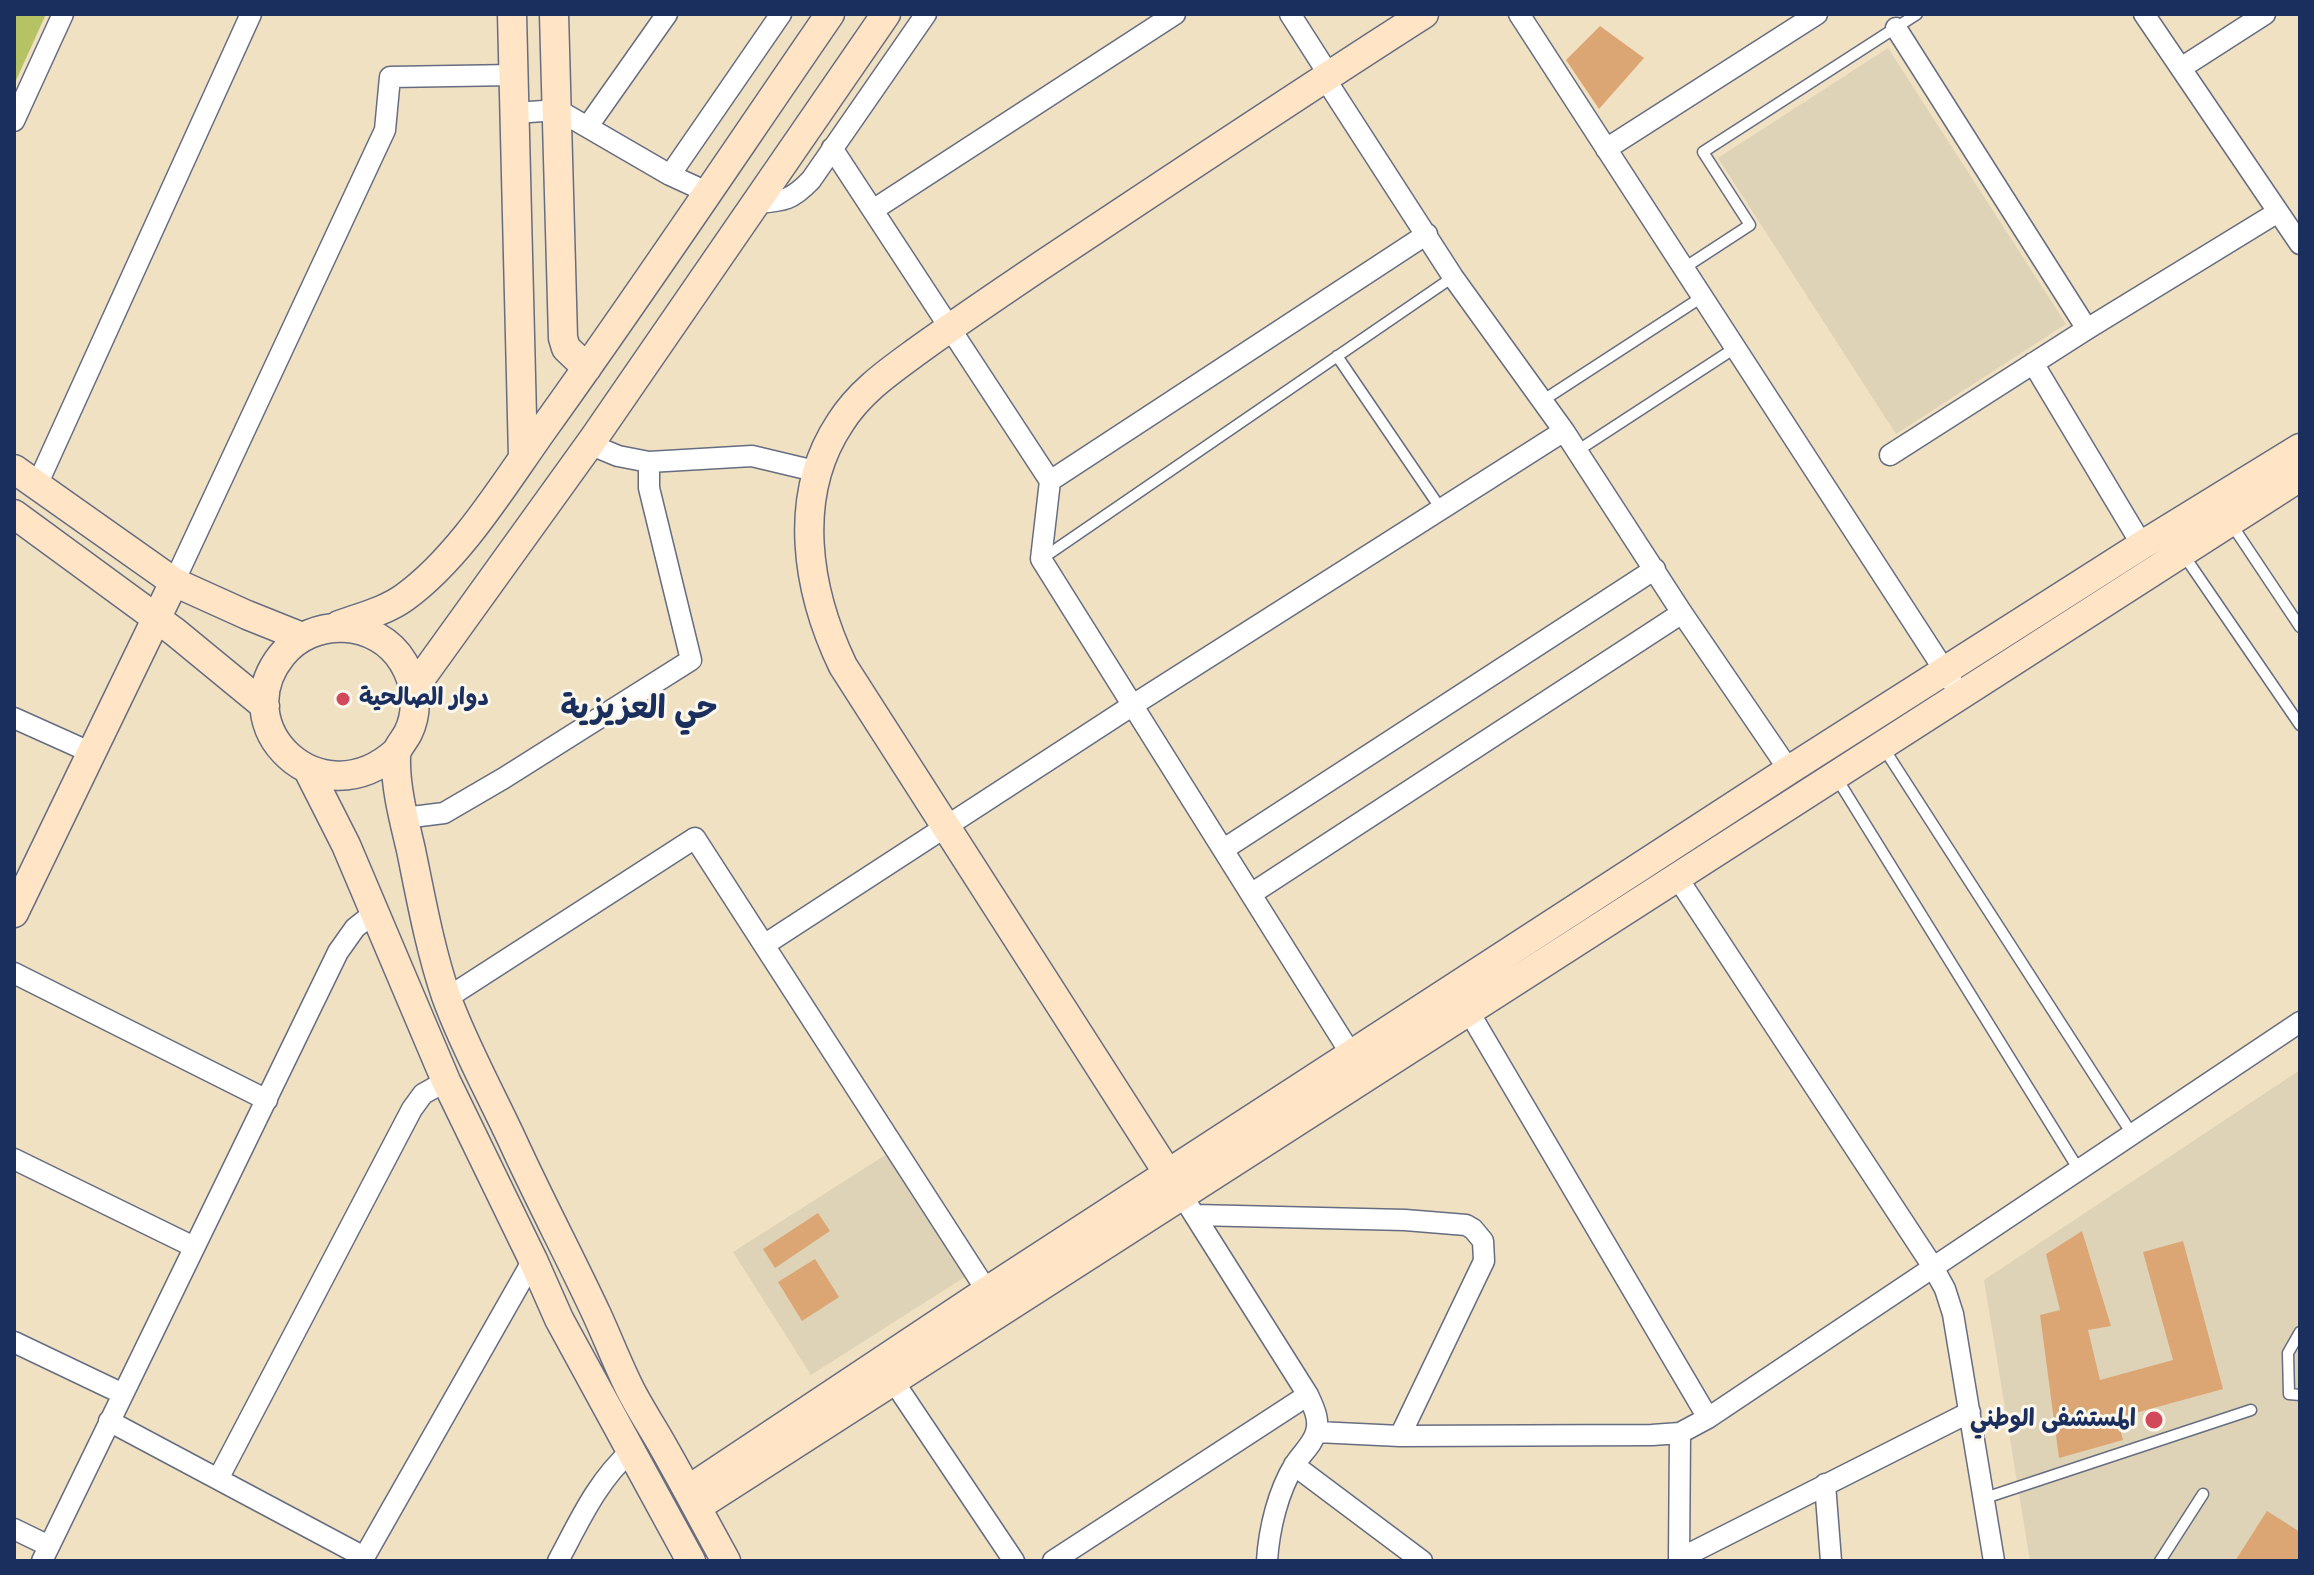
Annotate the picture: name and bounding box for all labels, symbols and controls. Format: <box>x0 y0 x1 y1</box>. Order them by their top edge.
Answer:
place label: دوار الصالحية <box>359 685 489 713</box>
marker: دوار الصالحية <box>334 690 352 708</box>
district label: حي العزيزية <box>561 691 717 729</box>
place label: المستشفى الوطني <box>1970 1406 2136 1434</box>
marker: المستشفى الوطني <box>2143 1409 2165 1431</box>

